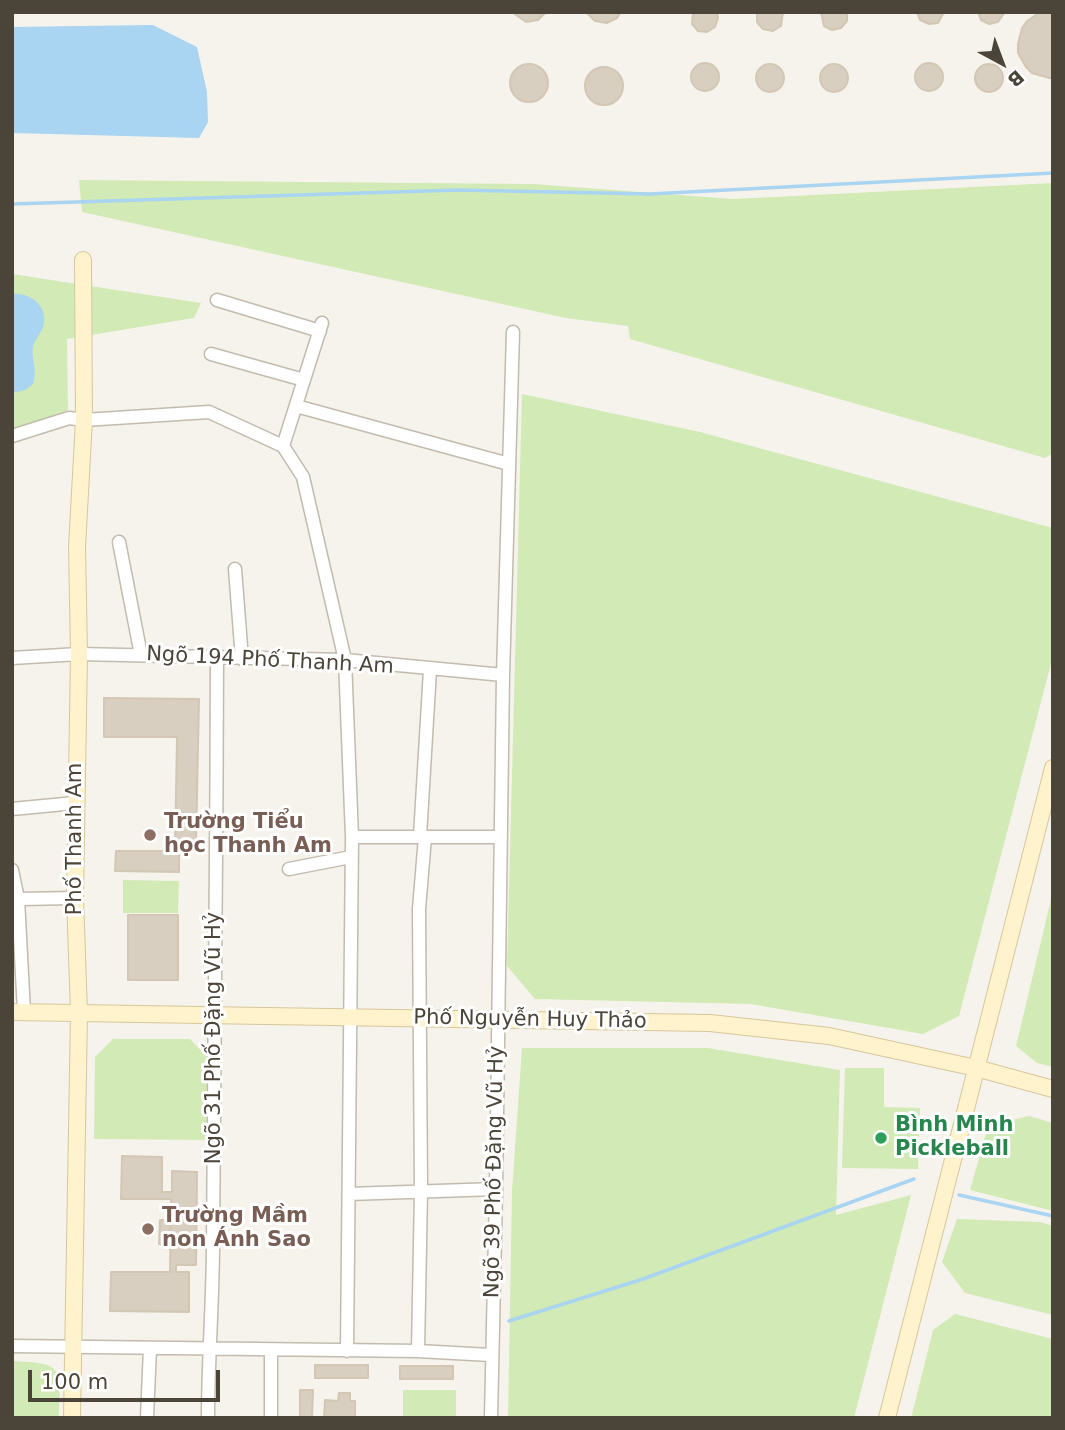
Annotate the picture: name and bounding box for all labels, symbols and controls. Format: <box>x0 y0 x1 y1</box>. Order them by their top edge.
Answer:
north arrow <box>967 28 1037 98</box>
text: B <box>1003 66 1028 92</box>
street label: Ngõ 194 Phố Thanh Am <box>146 642 394 680</box>
street label: Phố Thanh Am <box>63 763 89 915</box>
place label: Trường Tiểu học Thanh Am <box>164 810 332 860</box>
marker: Trường Tiểu học Thanh Am <box>142 827 158 843</box>
street label: Ngõ 31 Phố Đặng Vũ Hỷ <box>202 912 228 1164</box>
street label: Phố Nguyễn Huy Thảo <box>413 1005 647 1035</box>
street label: Ngõ 39 Phố Đặng Vũ Hỷ <box>480 1046 510 1298</box>
place label: Bình Minh Pickleball <box>895 1113 1013 1163</box>
marker: Bình Minh Pickleball <box>873 1130 889 1146</box>
place label: Trường Mầm non Ánh Sao <box>162 1204 311 1254</box>
marker: Trường Mầm non Ánh Sao <box>140 1221 156 1237</box>
scale bar <box>32 1356 224 1400</box>
text: 100 m <box>41 1370 108 1394</box>

